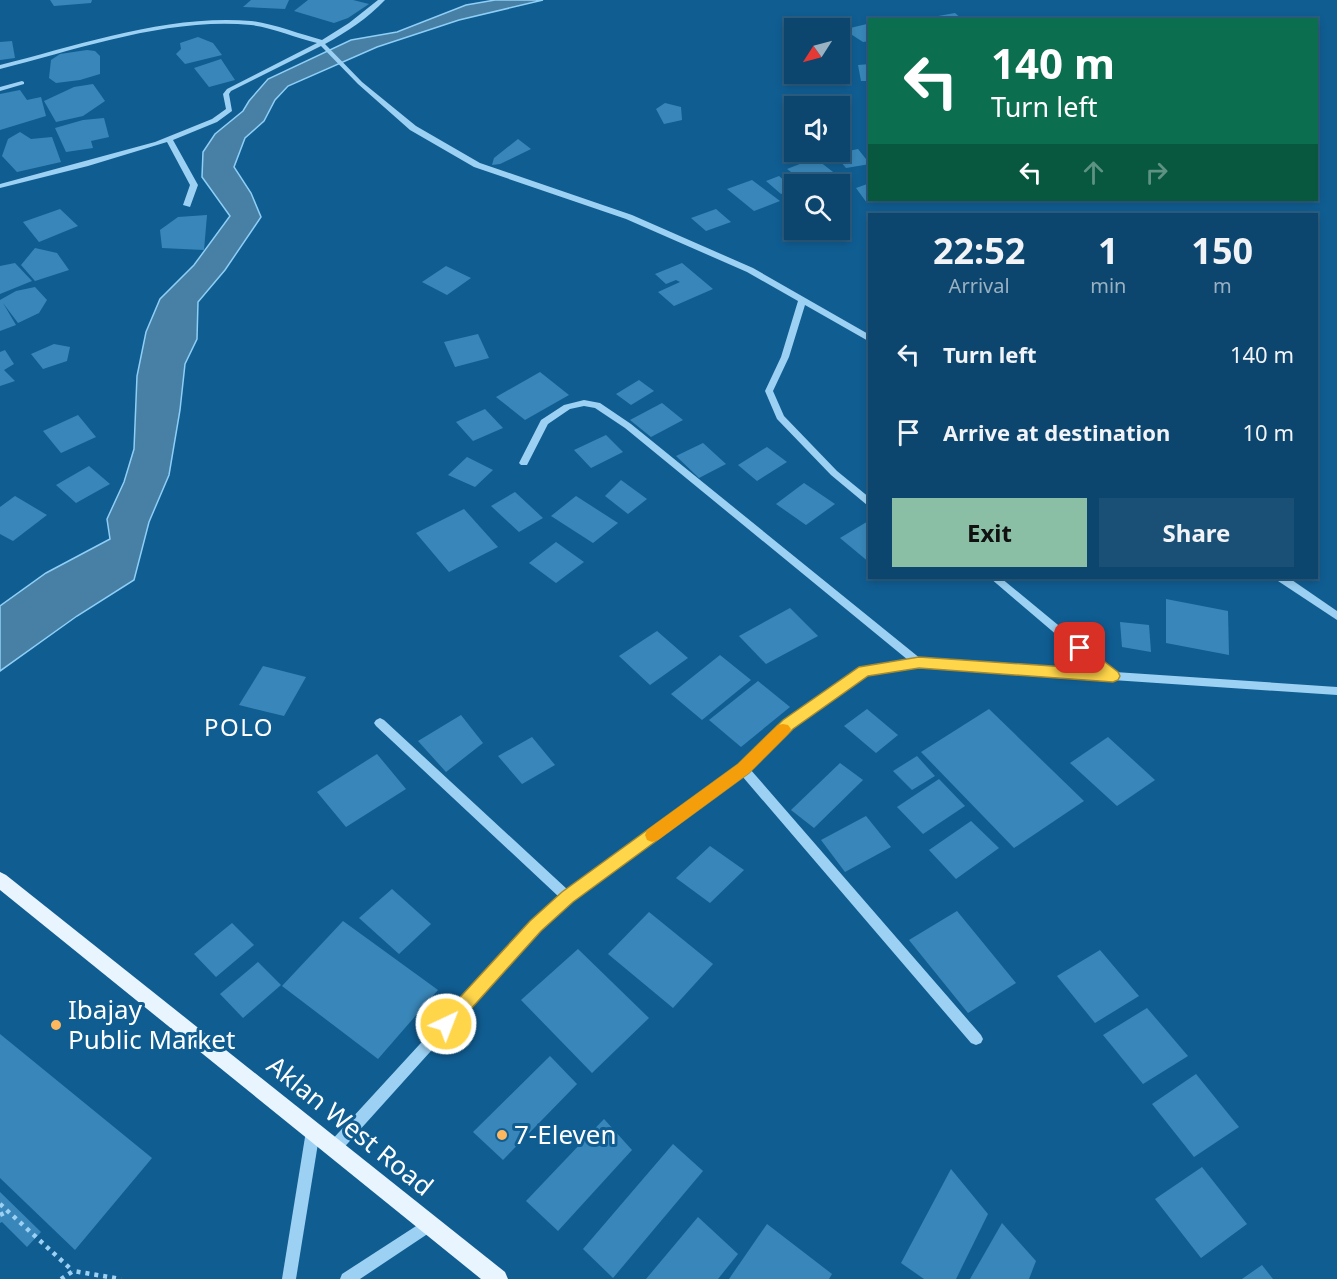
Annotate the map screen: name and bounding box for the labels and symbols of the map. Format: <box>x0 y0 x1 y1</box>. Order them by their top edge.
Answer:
north arrow <box>784 18 850 84</box>
pin <box>1054 622 1105 673</box>
district label: POLO <box>204 710 274 743</box>
place label: Ibajay Public Market <box>68 991 235 1057</box>
position arrow <box>414 992 478 1056</box>
marker: Ibajay Public Market <box>49 1018 63 1032</box>
street label: Aklan West Road <box>260 1047 441 1203</box>
place label: 7-Eleven <box>514 1116 617 1152</box>
marker: 7-Eleven <box>495 1128 509 1142</box>

